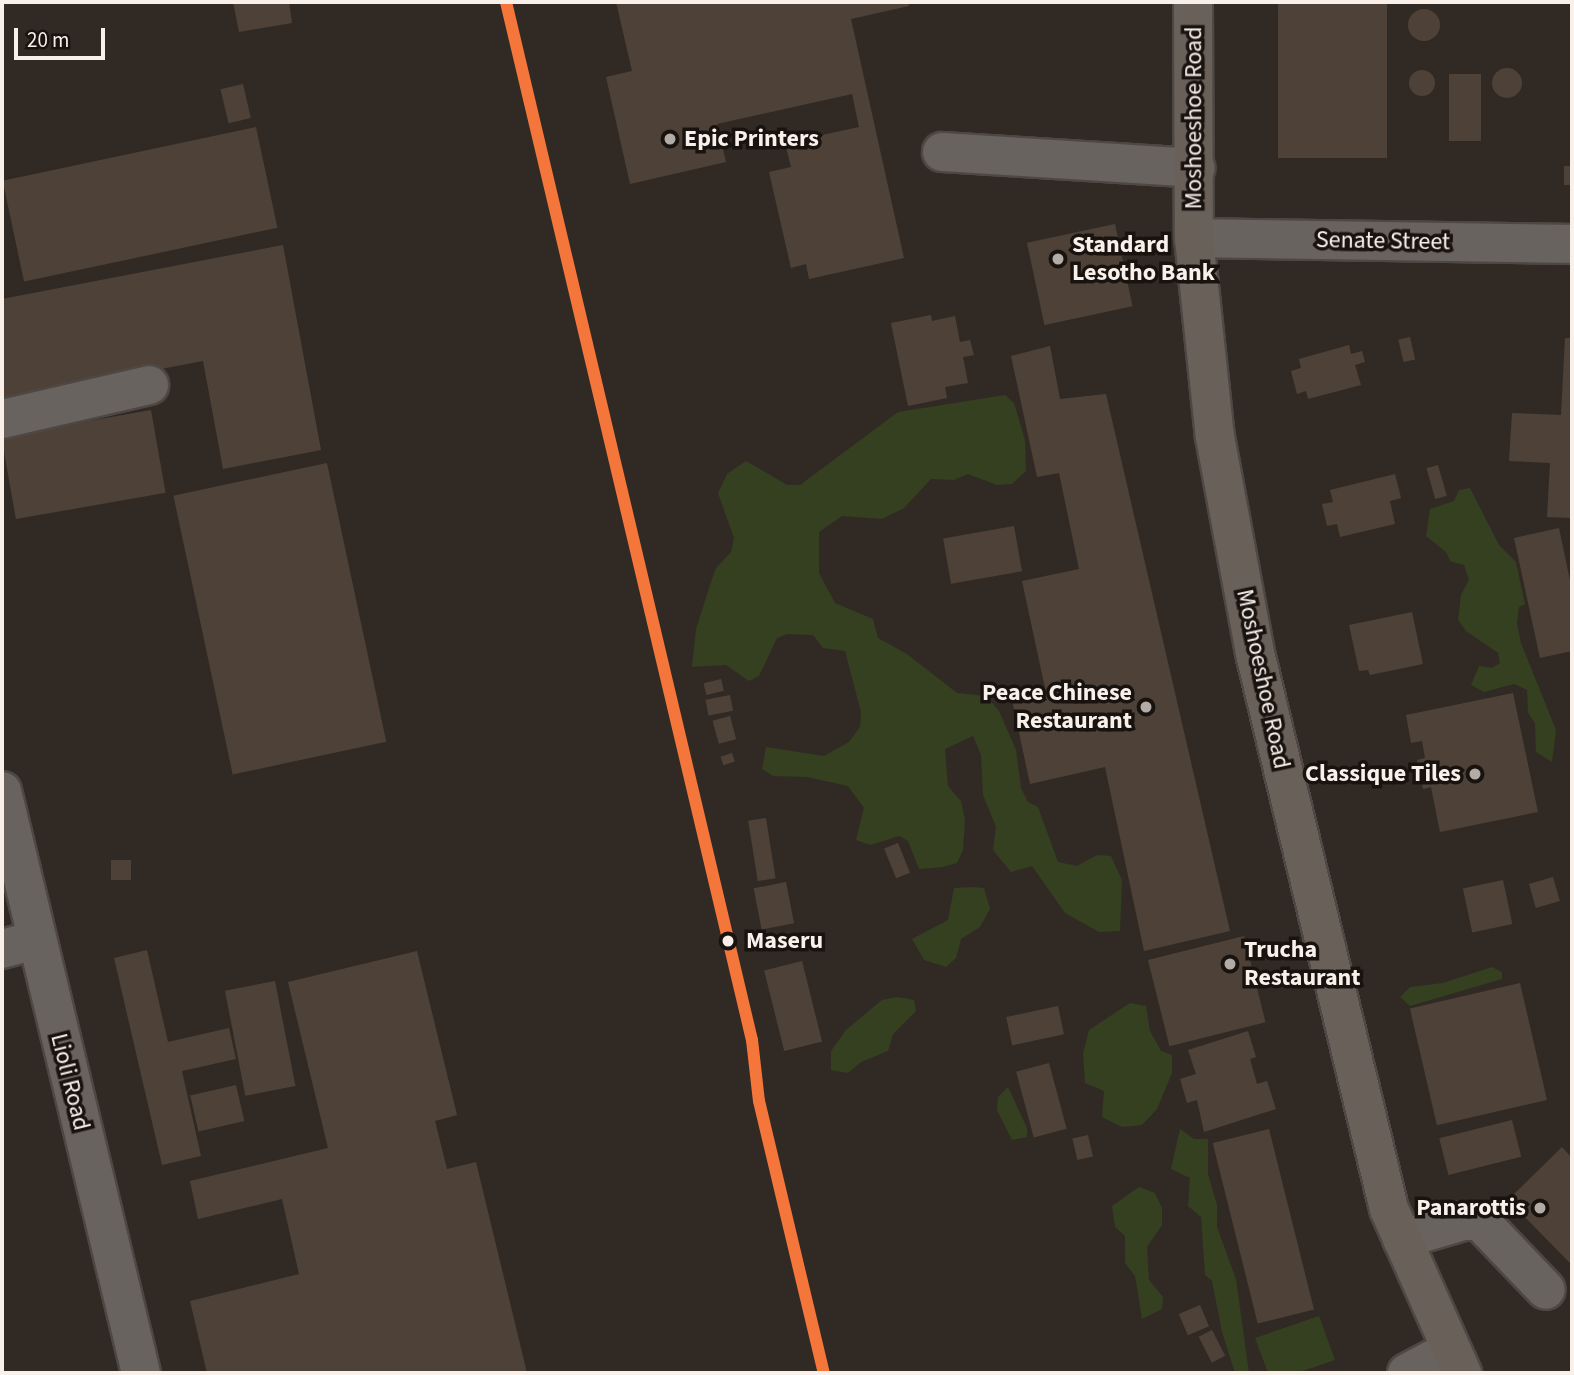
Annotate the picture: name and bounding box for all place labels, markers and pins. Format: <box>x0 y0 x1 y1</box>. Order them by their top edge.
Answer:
place label: Epic Printers <box>684 125 819 153</box>
marker: Epic Printers <box>662 131 678 147</box>
place label: Standard Lesotho Bank <box>1072 231 1215 287</box>
marker: Standard Lesotho Bank <box>1050 251 1066 267</box>
place label: Peace Chinese Restaurant <box>982 679 1132 735</box>
marker: Peace Chinese Restaurant <box>1138 699 1154 715</box>
place label: Classique Tiles <box>1305 760 1461 788</box>
marker: Classique Tiles <box>1467 766 1483 782</box>
place label: Maseru <box>746 927 823 955</box>
marker: Maseru <box>716 929 740 953</box>
place label: Trucha Restaurant <box>1244 936 1360 992</box>
marker: Trucha Restaurant <box>1222 956 1238 972</box>
place label: Panarottis <box>1416 1194 1526 1222</box>
marker: Panarottis <box>1532 1200 1548 1216</box>

